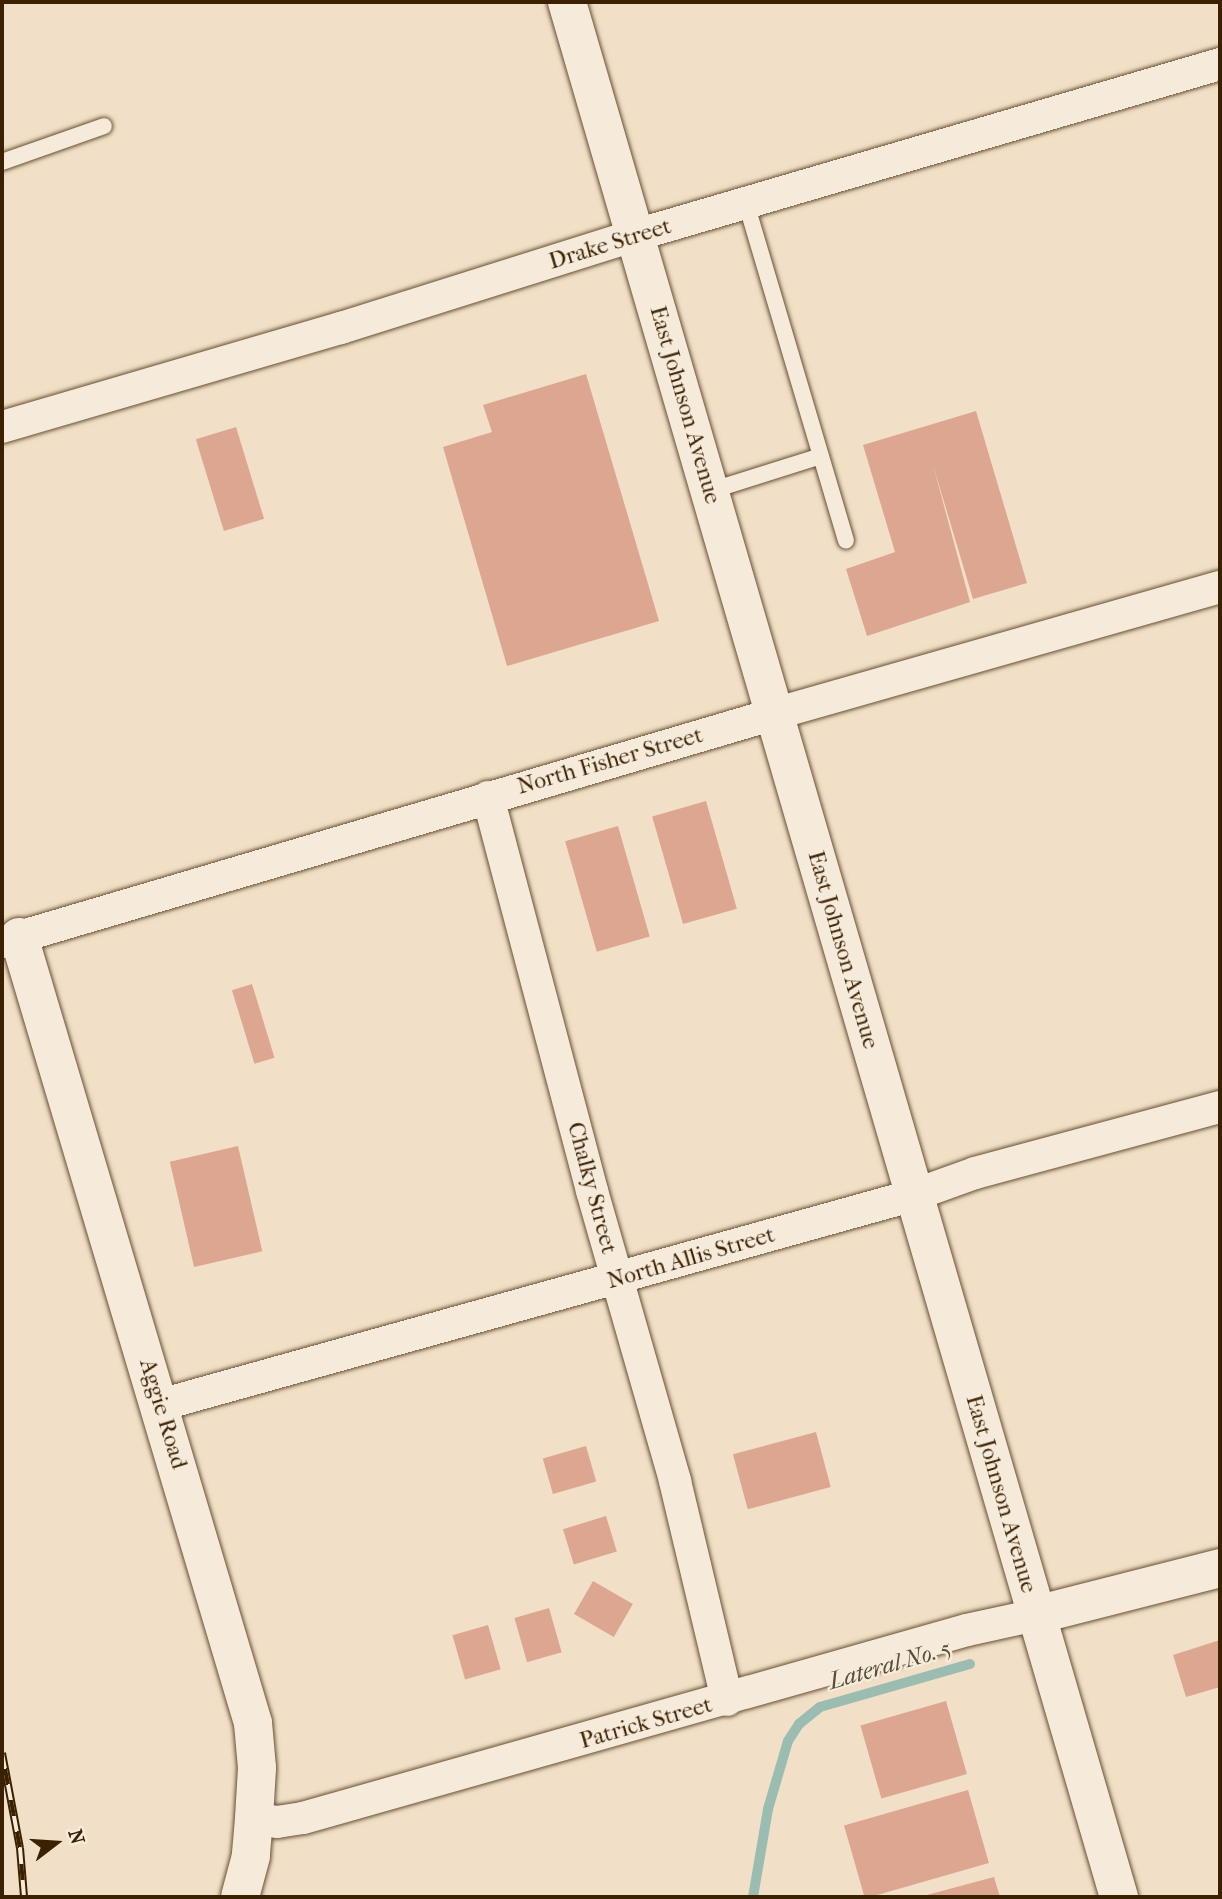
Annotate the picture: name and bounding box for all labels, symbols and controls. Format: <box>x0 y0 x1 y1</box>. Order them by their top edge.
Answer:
street label: Drake Street <box>545 212 675 276</box>
street label: East Johnson Avenue <box>644 303 726 507</box>
street label: North Fisher Street <box>514 721 706 801</box>
street label: East Johnson Avenue <box>802 848 884 1052</box>
street label: Chalky Street <box>561 1119 623 1257</box>
street label: North Allis Street <box>604 1221 778 1295</box>
street label: Aggie Road <box>133 1356 193 1472</box>
street label: East Johnson Avenue <box>960 1392 1042 1596</box>
water label: Lateral No. 5 <box>825 1634 955 1696</box>
street label: Patrick Street <box>577 1691 715 1755</box>
north arrow <box>21 1808 91 1878</box>
text: N <box>63 1827 89 1847</box>

